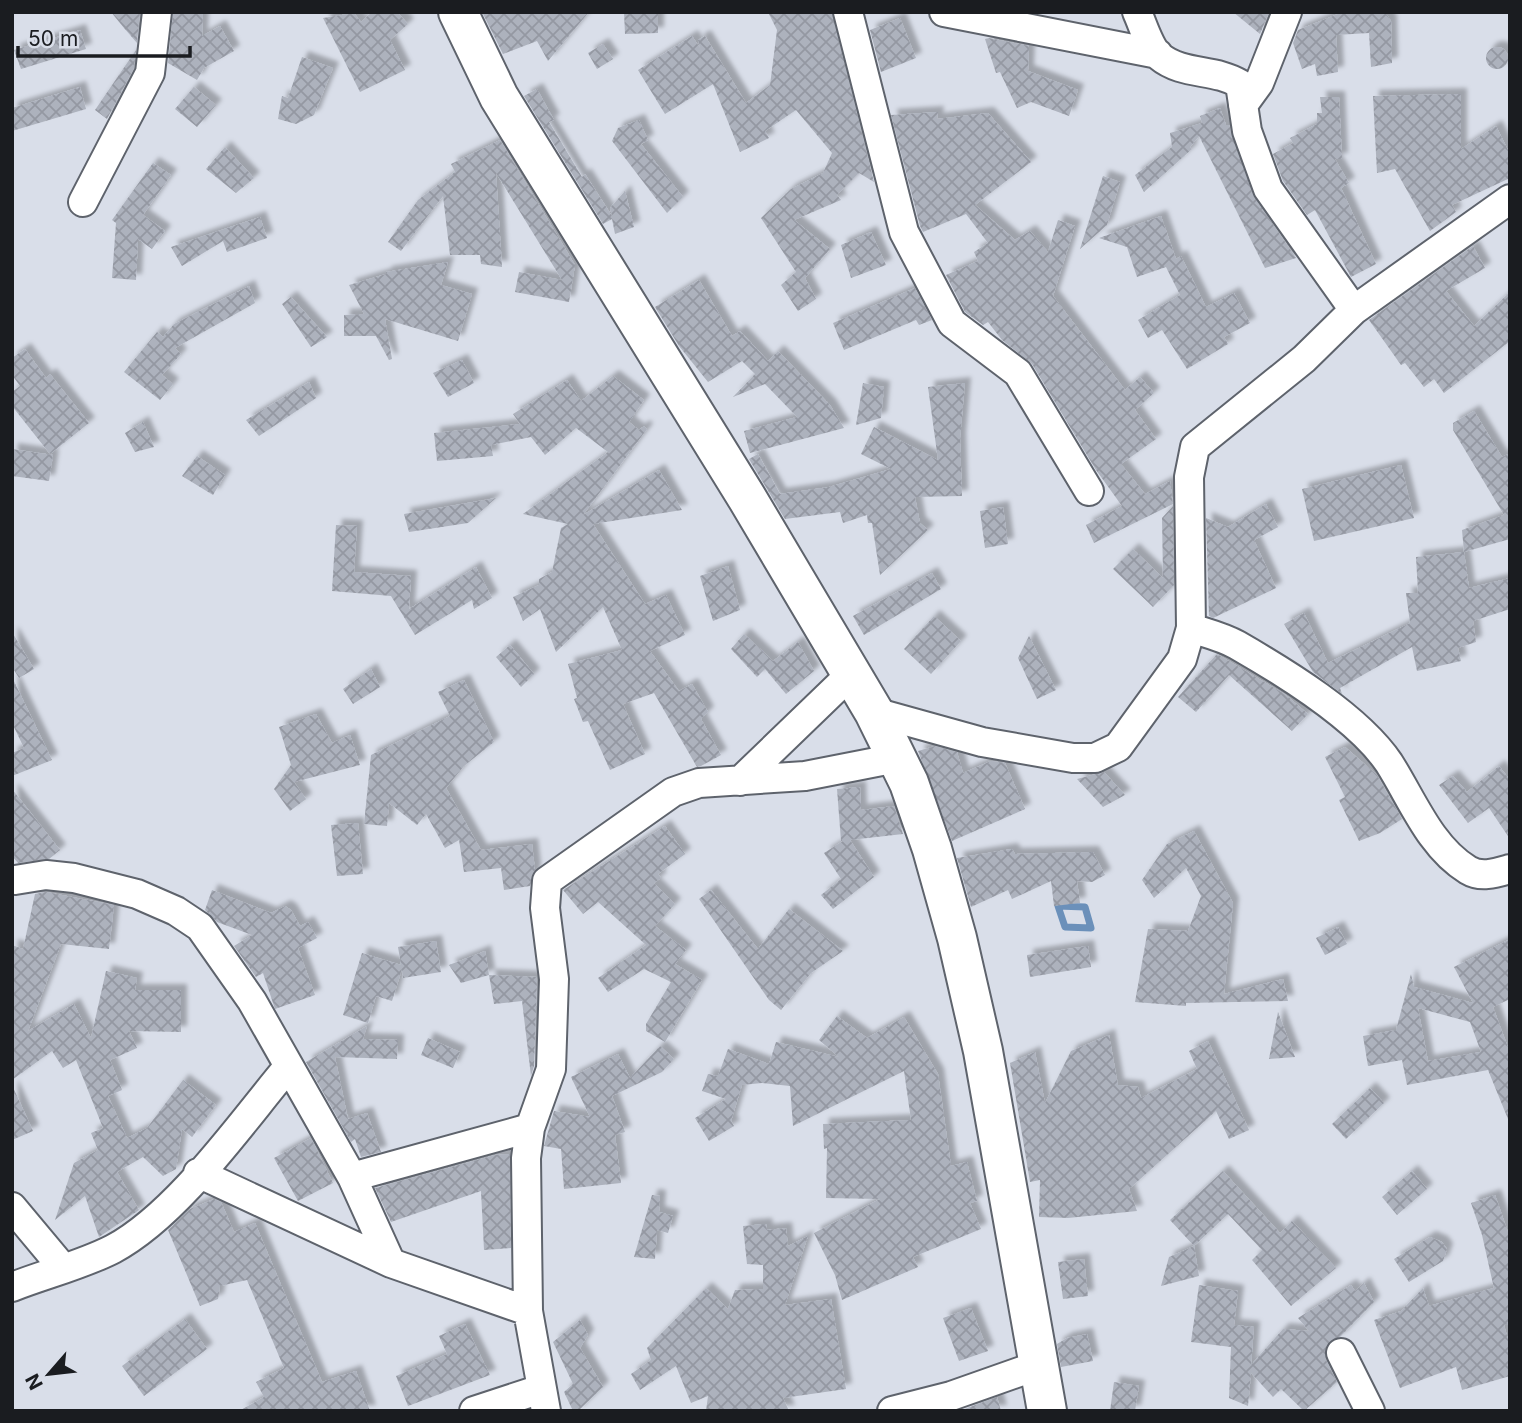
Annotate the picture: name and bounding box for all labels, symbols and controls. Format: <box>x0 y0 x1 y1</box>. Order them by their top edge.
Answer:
scale bar <box>18 14 189 58</box>
text: 50 m <box>28 26 78 51</box>
north arrow <box>14 1339 84 1409</box>
text: N <box>21 1370 48 1394</box>

